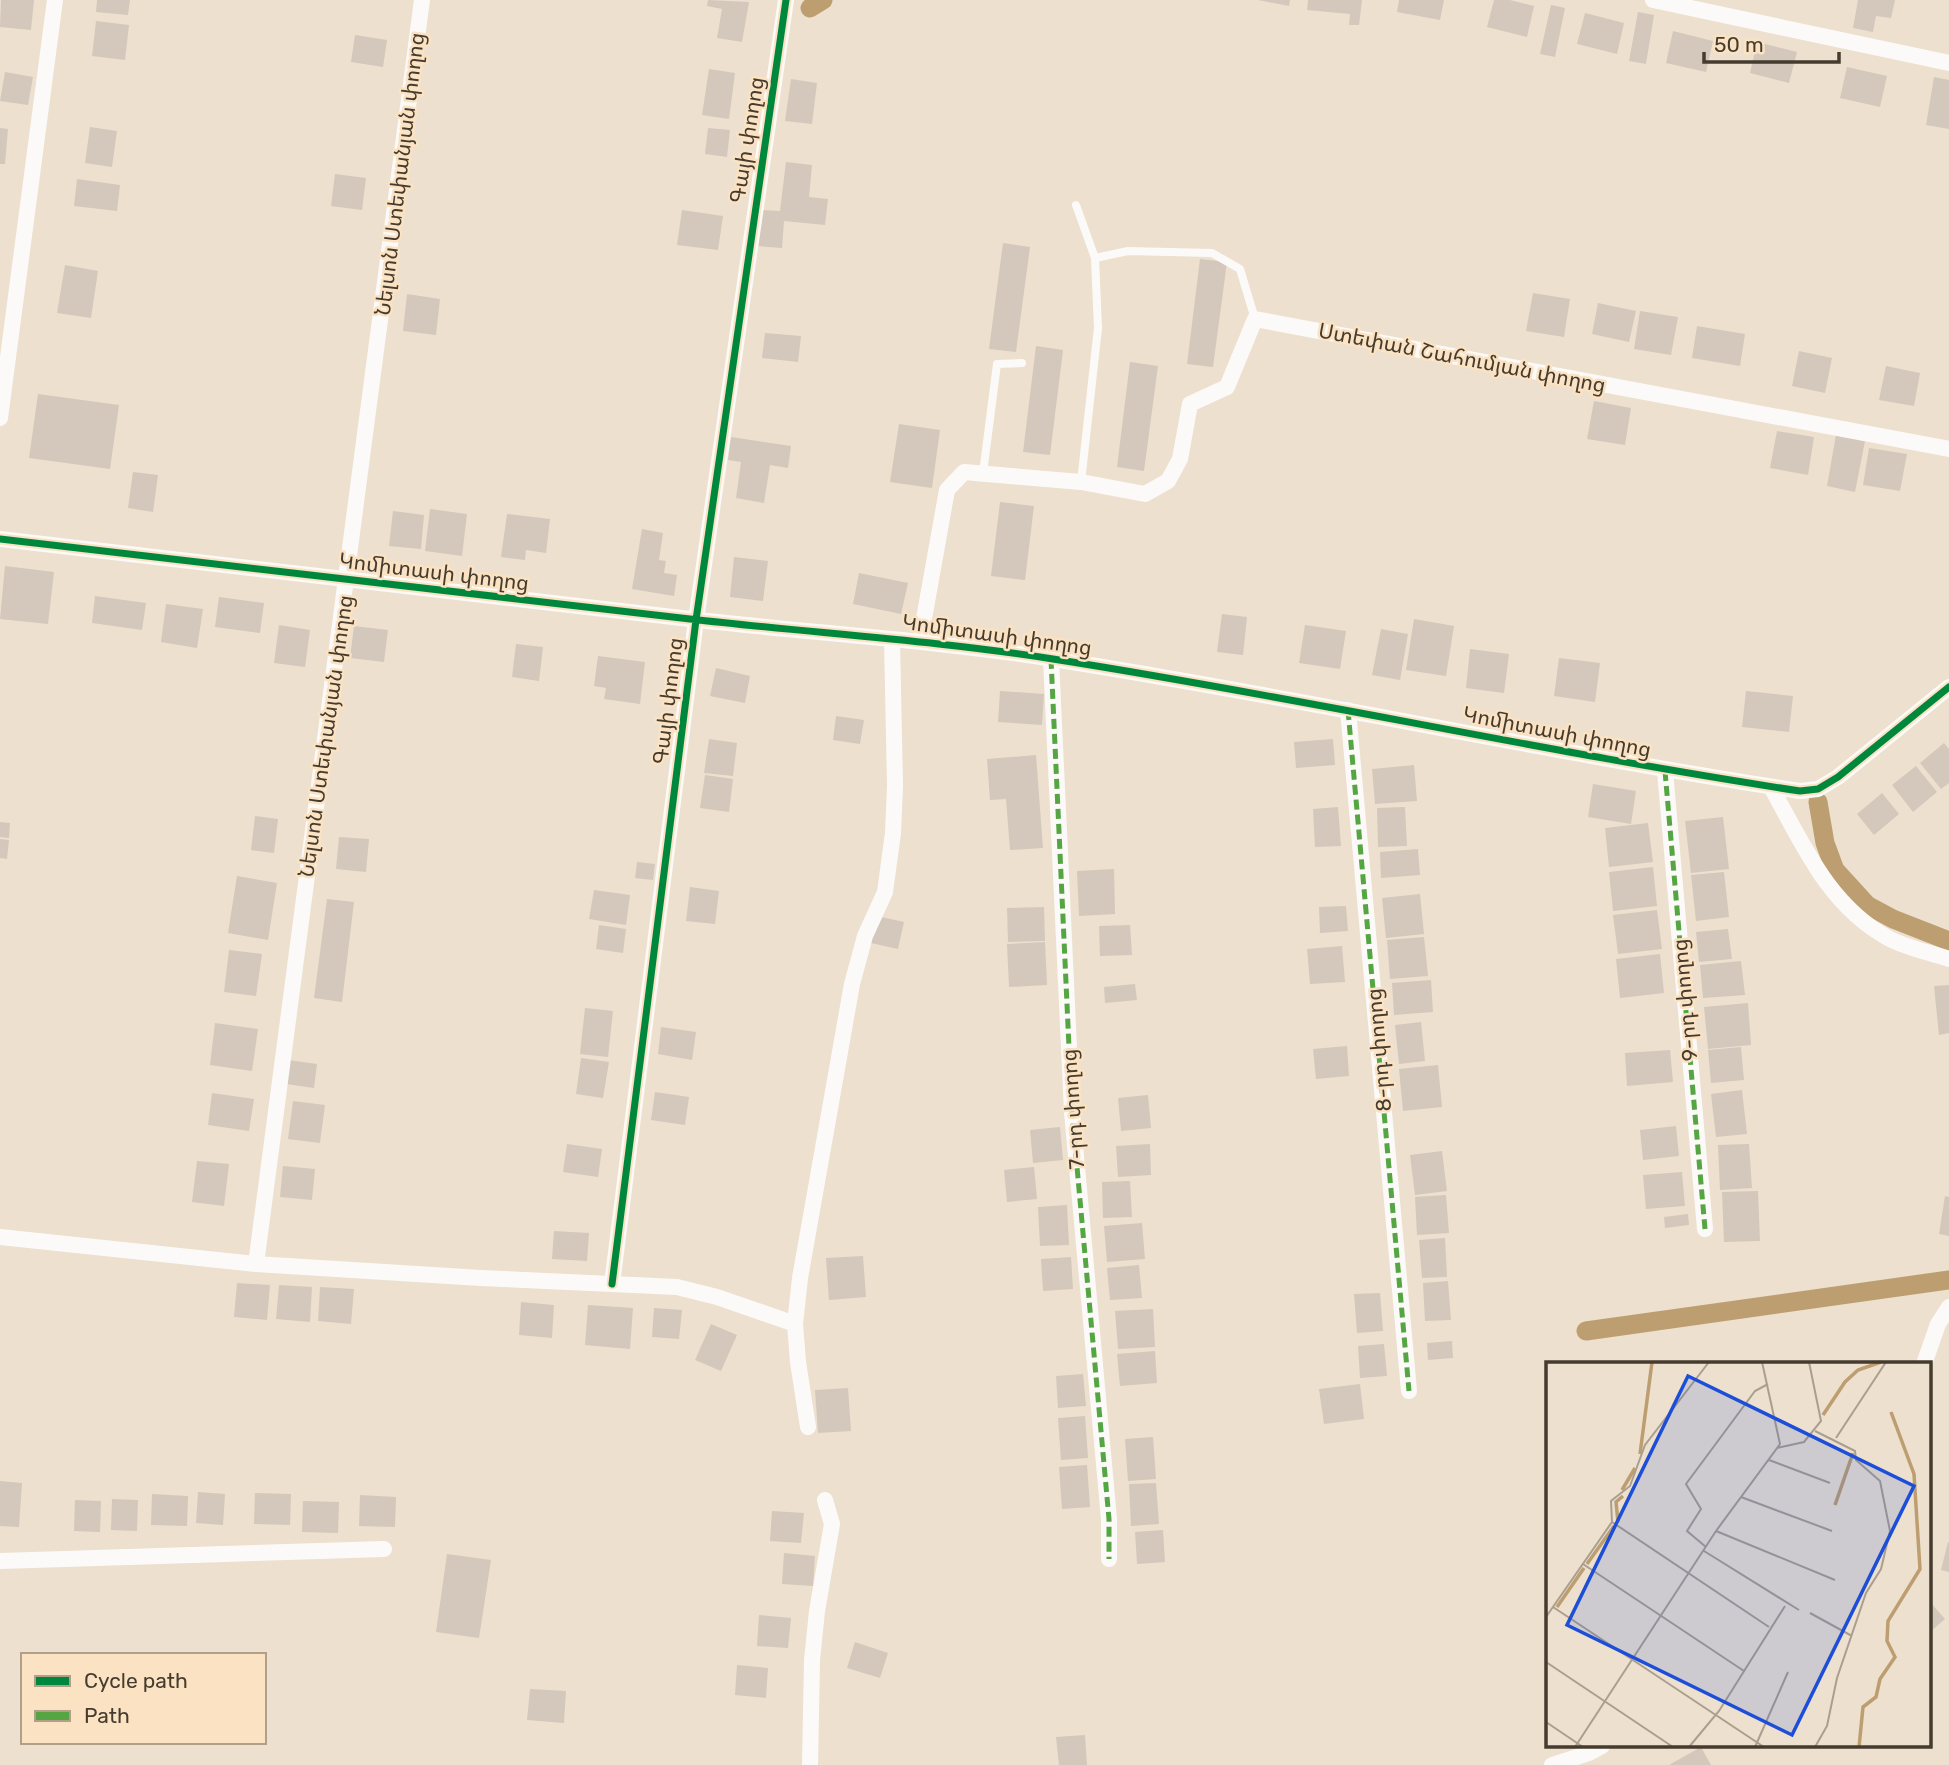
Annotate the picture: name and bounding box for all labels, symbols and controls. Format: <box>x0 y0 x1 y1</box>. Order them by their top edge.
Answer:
scale bar <box>1704 21 1839 65</box>
street label: Նելսոն Ստեփանյան փողոց <box>370 31 429 317</box>
text: 50 m <box>1714 32 1764 57</box>
street label: Գայի փողոց <box>724 75 769 205</box>
street label: Ստեփան Շահումյան փողոց <box>1316 317 1608 398</box>
street label: Կոմիտասի փողոց <box>338 547 531 596</box>
street label: Նելսոն Ստեփանյան փողոց <box>293 593 358 879</box>
street label: Կոմիտասի փողոց <box>901 609 1094 660</box>
street label: Գայի փողոց <box>647 636 688 766</box>
street label: Կոմիտասի փողոց <box>1461 701 1653 762</box>
street label: 9-րդ փողոց <box>1667 938 1702 1062</box>
street label: 8-րդ փողոց <box>1361 987 1396 1113</box>
street label: 7-րդ փողոց <box>1056 1048 1089 1170</box>
inset map <box>1546 1362 1932 1748</box>
legend <box>21 1653 266 1744</box>
text: Cycle path <box>84 1668 188 1693</box>
text: Path <box>84 1703 130 1728</box>

